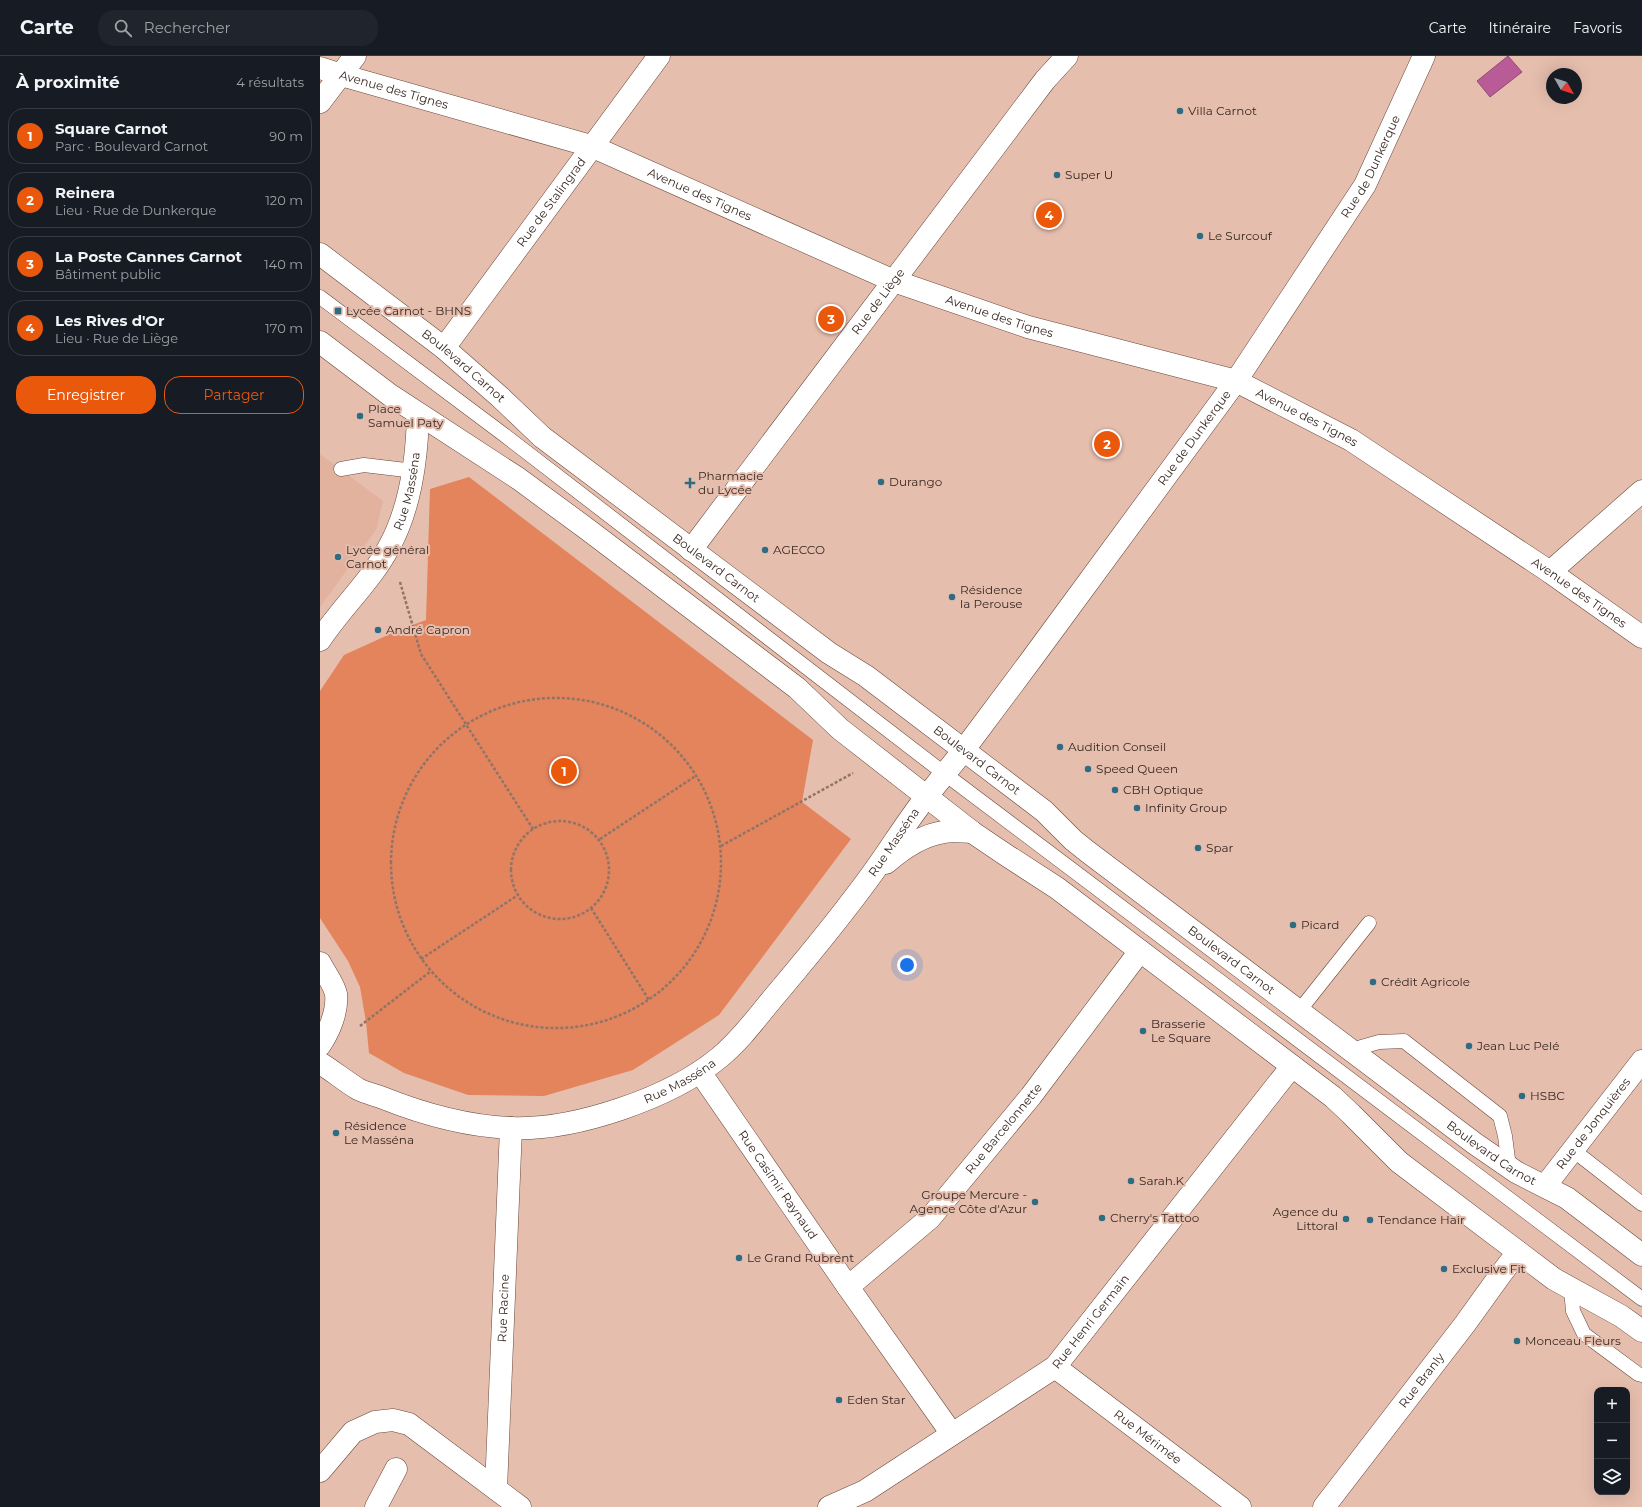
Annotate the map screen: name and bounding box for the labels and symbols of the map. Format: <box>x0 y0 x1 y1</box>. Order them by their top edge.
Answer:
street label: Avenue des Tignes <box>338 67 450 112</box>
north arrow <box>1546 68 1582 104</box>
place label: Villa Carnot <box>1188 103 1257 118</box>
marker: Villa Carnot <box>1175 106 1185 116</box>
street label: Rue de Dunkerque <box>1337 113 1403 221</box>
street label: Rue de Stalingrad <box>513 154 589 250</box>
street label: Avenue des Tignes <box>645 164 754 224</box>
place label: Super U <box>1065 167 1113 182</box>
marker: Super U <box>1052 170 1062 180</box>
pin: 4 <box>1036 200 1062 230</box>
place label: Le Surcouf <box>1208 228 1273 243</box>
marker: Le Surcouf <box>1195 231 1205 241</box>
street label: Rue de Liège <box>848 265 907 337</box>
street label: Avenue des Tignes <box>944 291 1055 340</box>
place label: Lycée Carnot - BHNS <box>346 303 471 318</box>
pin: 3 <box>818 304 844 334</box>
marker: Lycée Carnot - BHNS <box>333 306 343 316</box>
street label: Boulevard Carnot <box>419 326 509 405</box>
street label: Avenue des Tignes <box>1254 385 1361 450</box>
street label: Rue de Dunkerque <box>1154 387 1234 488</box>
place label: Place Samuel Paty <box>368 401 444 430</box>
marker: Place Samuel Paty <box>355 411 365 421</box>
pin: 2 <box>1094 429 1120 459</box>
street label: Rue Masséna <box>390 451 423 532</box>
place label: Pharmacie du Lycée <box>698 468 763 497</box>
place label: Durango <box>889 474 942 489</box>
marker: Durango <box>876 477 886 487</box>
marker: Pharmacie du Lycée <box>685 478 695 488</box>
street label: Boulevard Carnot <box>670 530 763 605</box>
place label: Lycée général Carnot <box>346 542 429 571</box>
place label: AGECCO <box>773 542 825 557</box>
marker: AGECCO <box>760 545 770 555</box>
marker: Lycée général Carnot <box>333 552 343 562</box>
street label: Avenue des Tignes <box>1529 554 1630 631</box>
place label: Résidence la Perouse <box>960 582 1023 611</box>
marker: Résidence la Perouse <box>947 592 957 602</box>
place label: André Capron <box>386 622 470 637</box>
marker: André Capron <box>373 625 383 635</box>
street label: Boulevard Carnot <box>931 722 1024 798</box>
place label: Audition Conseil <box>1068 739 1166 754</box>
marker: Audition Conseil <box>1055 742 1065 752</box>
pin: 1 <box>551 756 577 786</box>
place label: Speed Queen <box>1096 761 1178 776</box>
marker: Speed Queen <box>1083 764 1093 774</box>
place label: CBH Optique <box>1123 782 1203 797</box>
marker: CBH Optique <box>1110 785 1120 795</box>
place label: Infinity Group <box>1145 800 1227 815</box>
marker: Infinity Group <box>1132 803 1142 813</box>
street label: Rue Masséna <box>865 805 922 879</box>
place label: Spar <box>1206 840 1234 855</box>
marker: Spar <box>1193 843 1203 853</box>
place label: Picard <box>1301 917 1339 932</box>
marker: Picard <box>1288 920 1298 930</box>
street label: Boulevard Carnot <box>1185 922 1278 997</box>
your location <box>897 955 917 975</box>
place label: Crédit Agricole <box>1381 974 1470 989</box>
marker: Crédit Agricole <box>1368 977 1378 987</box>
place label: Brasserie Le Square <box>1151 1016 1211 1045</box>
marker: Brasserie Le Square <box>1138 1026 1148 1036</box>
place label: Jean Luc Pelé <box>1476 1038 1560 1053</box>
marker: Jean Luc Pelé <box>1464 1041 1474 1051</box>
street label: Rue Masséna <box>641 1055 719 1107</box>
street label: Rue de Jonquières <box>1553 1074 1633 1172</box>
street label: Rue Barcelonnette <box>962 1080 1045 1177</box>
place label: HSBC <box>1530 1088 1565 1103</box>
marker: HSBC <box>1517 1091 1527 1101</box>
street label: Boulevard Carnot <box>1444 1117 1539 1188</box>
place label: Résidence Le Masséna <box>344 1118 414 1147</box>
street label: Rue Casimir Raynaud <box>735 1127 821 1242</box>
marker: Résidence Le Masséna <box>331 1128 341 1138</box>
place label: Sarah.K <box>1139 1173 1185 1188</box>
marker: Sarah.K <box>1126 1176 1136 1186</box>
place label: Groupe Mercure - Agence Côte d'Azur <box>909 1187 1027 1216</box>
marker: Groupe Mercure - Agence Côte d'Azur <box>1030 1197 1040 1207</box>
place label: Agence du Littoral <box>1273 1204 1338 1233</box>
place label: Cherry's Tattoo <box>1110 1210 1199 1225</box>
place label: Tendance Hair <box>1378 1212 1465 1227</box>
marker: Cherry's Tattoo <box>1097 1213 1107 1223</box>
marker: Agence du Littoral <box>1341 1214 1351 1224</box>
marker: Tendance Hair <box>1365 1215 1375 1225</box>
place label: Le Grand Rubrent <box>747 1250 854 1265</box>
marker: Le Grand Rubrent <box>734 1253 744 1263</box>
place label: Exclusive Fit <box>1452 1261 1526 1276</box>
marker: Exclusive Fit <box>1439 1264 1449 1274</box>
street label: Rue Henri Germain <box>1049 1271 1132 1372</box>
street label: Rue Racine <box>494 1274 512 1343</box>
place label: Monceau Fleurs <box>1525 1333 1621 1348</box>
marker: Monceau Fleurs <box>1512 1336 1522 1346</box>
street label: Rue Branly <box>1395 1349 1447 1410</box>
place label: Eden Star <box>847 1392 906 1407</box>
marker: Eden Star <box>834 1395 844 1405</box>
street label: Rue Mérimée <box>1111 1406 1185 1467</box>

